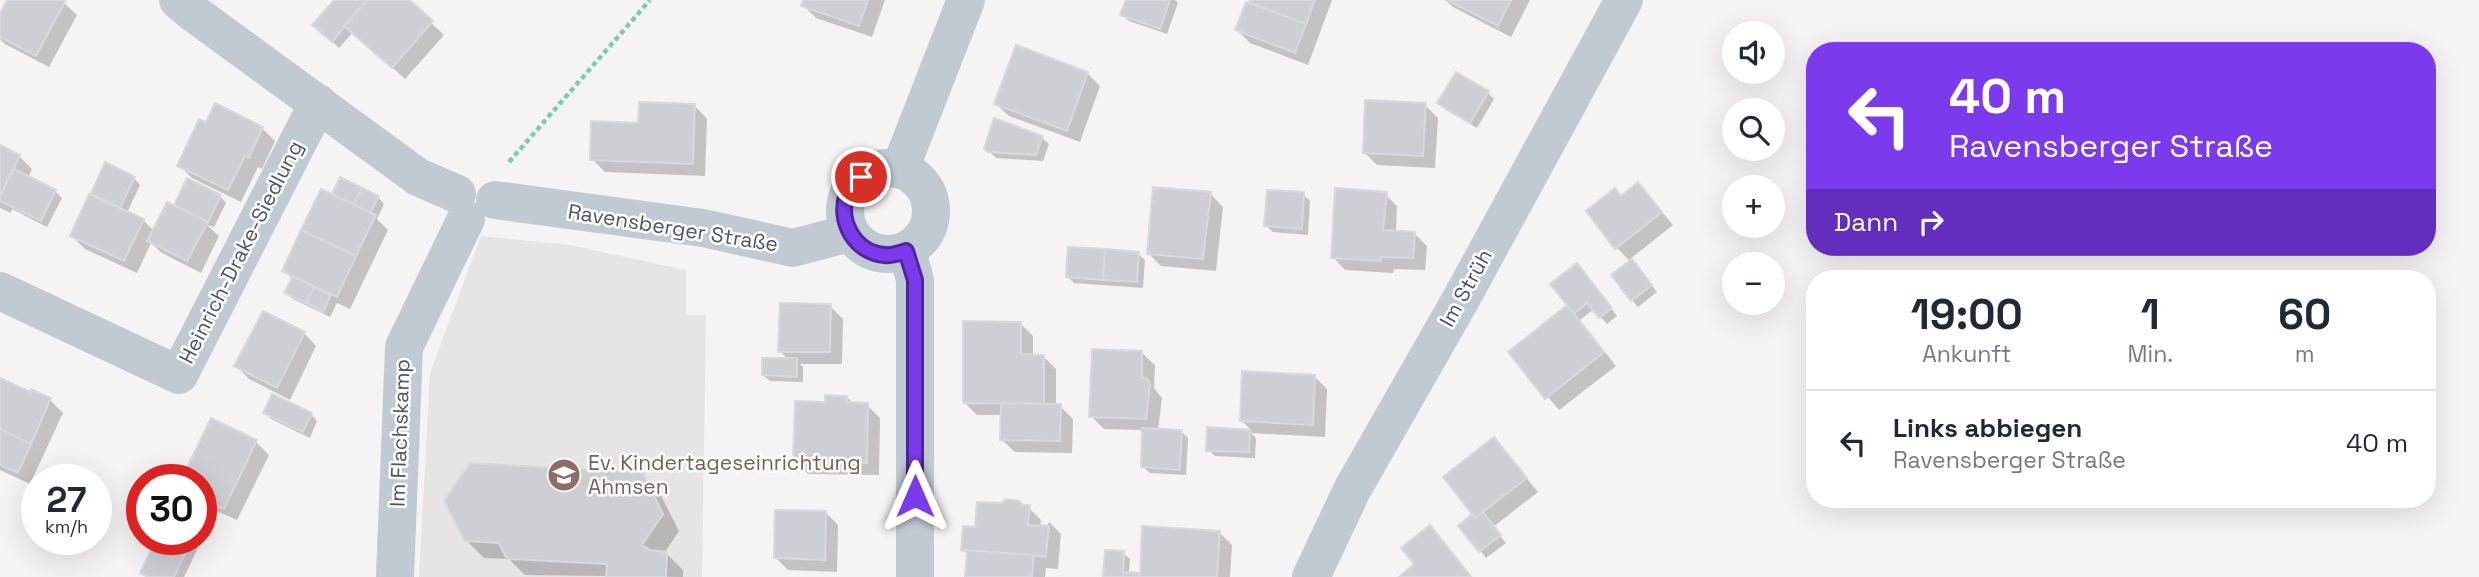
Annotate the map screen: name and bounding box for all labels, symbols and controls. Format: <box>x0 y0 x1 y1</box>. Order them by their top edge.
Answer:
map controls <box>1722 21 1785 315</box>
button: sound <box>1722 21 1785 84</box>
text: 40 m <box>1949 65 2066 127</box>
icon: left <box>1834 70 1925 161</box>
button: search <box>1722 98 1785 161</box>
text: Ravensberger Straße <box>1949 126 2273 166</box>
street label: Heinrich-Drake-Siedlung <box>172 136 309 368</box>
pin <box>831 147 891 207</box>
icon: arrive <box>842 158 880 196</box>
button: + <box>1722 175 1785 238</box>
street label: Ravensberger Straße <box>566 198 780 257</box>
icon: right <box>1912 203 1950 241</box>
text: Dann <box>1834 205 1898 239</box>
street label: Im Strüh <box>1433 244 1498 331</box>
button: − <box>1722 252 1785 315</box>
text: 19:00 <box>1911 288 2023 341</box>
text: 1 <box>2141 288 2160 341</box>
text: 60 <box>2278 288 2331 341</box>
text: Ankunft <box>1922 339 2011 369</box>
text: Min. <box>2128 339 2173 369</box>
text: m <box>2295 339 2314 369</box>
street label: Im Flachskamp <box>383 359 416 507</box>
text: Links abbiegen <box>1893 411 2082 445</box>
icon: left <box>1834 424 1872 462</box>
text: 40 m <box>2346 426 2408 460</box>
text: Ravensberger Straße <box>1893 445 2126 475</box>
place label: Ev. Kindertageseinrichtung Ahmsen <box>588 449 861 500</box>
school or university icon: Ev. Kindertageseinrichtung Ahmsen <box>545 456 583 494</box>
position arrow <box>878 459 952 533</box>
speed limit sign: 30 <box>126 464 217 555</box>
text: 27 <box>47 478 86 522</box>
text: km/h <box>45 515 88 538</box>

